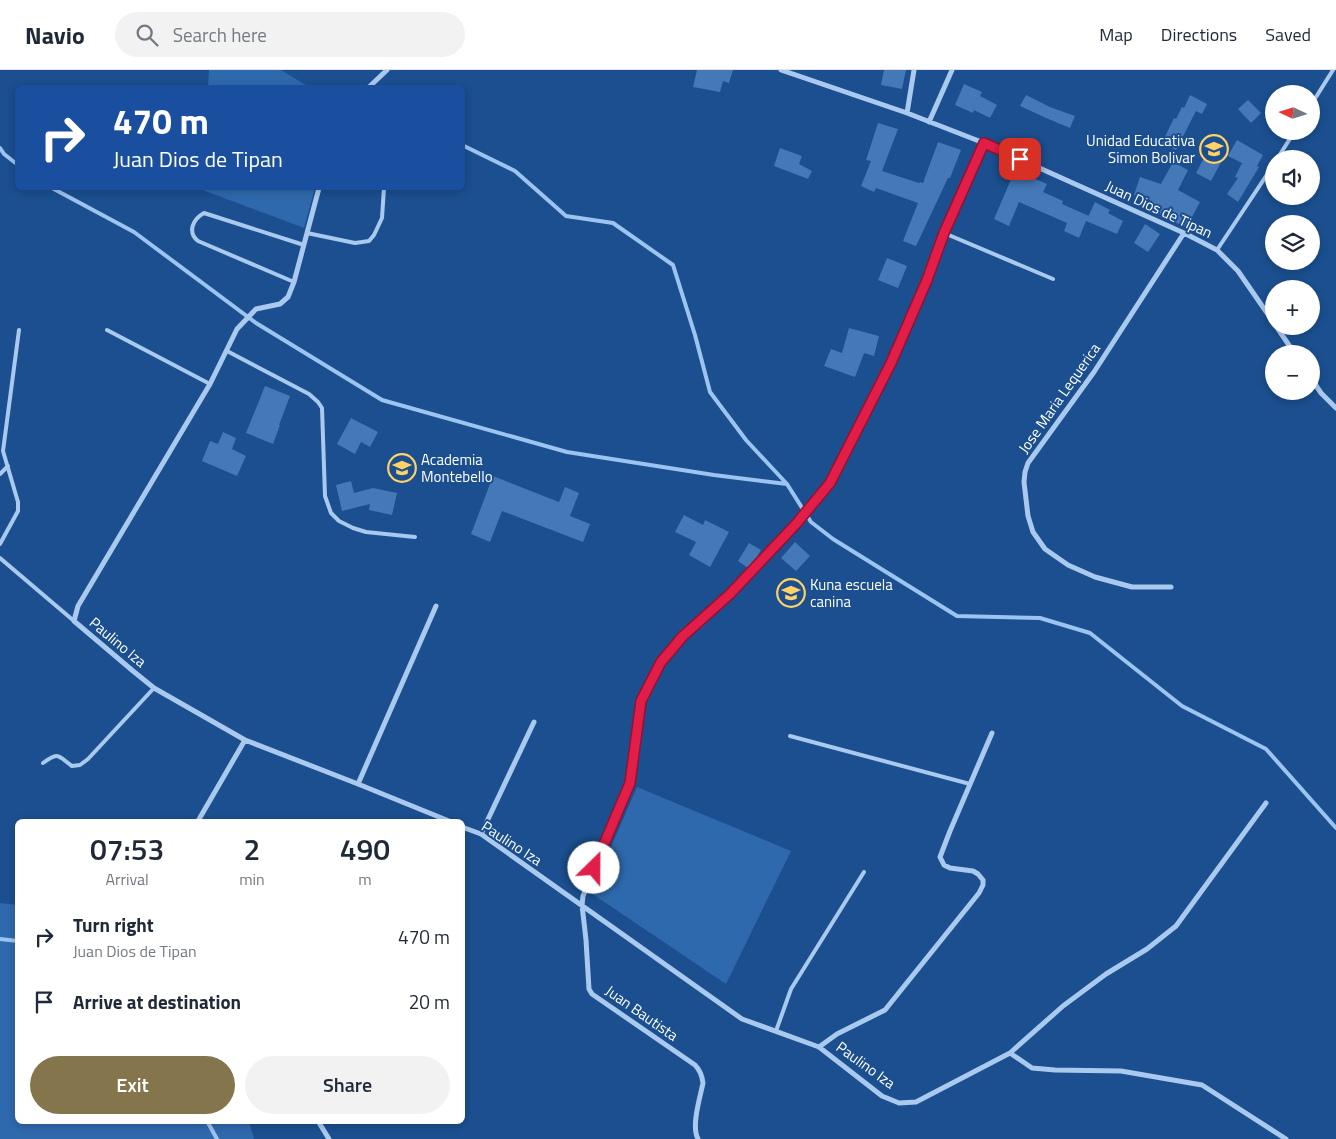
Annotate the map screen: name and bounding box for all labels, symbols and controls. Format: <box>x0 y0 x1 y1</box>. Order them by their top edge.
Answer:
search box <box>115 12 465 57</box>
text: Navio <box>25 17 85 53</box>
text: Search here <box>173 20 267 49</box>
icon: search <box>133 21 161 49</box>
text: Map <box>1099 21 1133 48</box>
text: Directions <box>1161 21 1237 48</box>
text: Saved <box>1265 21 1311 48</box>
north arrow <box>1265 85 1320 140</box>
map controls <box>1265 85 1320 400</box>
text: 470 m <box>113 94 209 148</box>
icon: right <box>30 105 95 170</box>
place label: Unidad Educativa Simon Bolivar <box>1086 129 1195 169</box>
school or university icon: Unidad Educativa Simon Bolivar <box>1199 134 1229 164</box>
pin <box>999 138 1041 180</box>
text: Juan Dios de Tipan <box>113 142 283 176</box>
icon: arrive <box>1006 145 1034 173</box>
button: sound <box>1265 150 1320 205</box>
street label: Juan Dios de Tipan <box>1102 174 1216 244</box>
button: layers <box>1265 215 1320 270</box>
button: + <box>1265 280 1320 335</box>
street label: Jose Maria Lequerica <box>1012 338 1106 458</box>
button: − <box>1265 345 1320 400</box>
place label: Academia Montebello <box>421 448 493 488</box>
school or university icon: Academia Montebello <box>387 453 417 483</box>
place label: Kuna escuela canina <box>810 573 893 613</box>
school or university icon: Kuna escuela canina <box>776 578 806 608</box>
street label: Paulino Iza <box>84 611 152 673</box>
street label: Paulino Iza <box>477 815 547 872</box>
text: 07:53 <box>90 826 164 872</box>
text: 2 <box>244 826 260 872</box>
text: 490 <box>340 826 390 872</box>
position arrow <box>567 841 619 893</box>
text: Arrival <box>105 867 149 891</box>
text: min <box>239 867 265 891</box>
text: m <box>358 867 372 891</box>
text: Turn right <box>73 910 154 939</box>
text: 470 m <box>398 922 450 951</box>
icon: right <box>30 923 58 951</box>
text: Juan Dios de Tipan <box>73 939 197 963</box>
street label: Juan Bautista <box>601 979 683 1047</box>
text: Arrive at destination <box>73 987 241 1016</box>
text: 20 m <box>409 987 450 1016</box>
icon: arrive <box>30 988 58 1016</box>
street label: Paulino Iza <box>832 1036 901 1095</box>
button: Exit <box>30 1056 235 1114</box>
button: Share <box>245 1056 450 1114</box>

